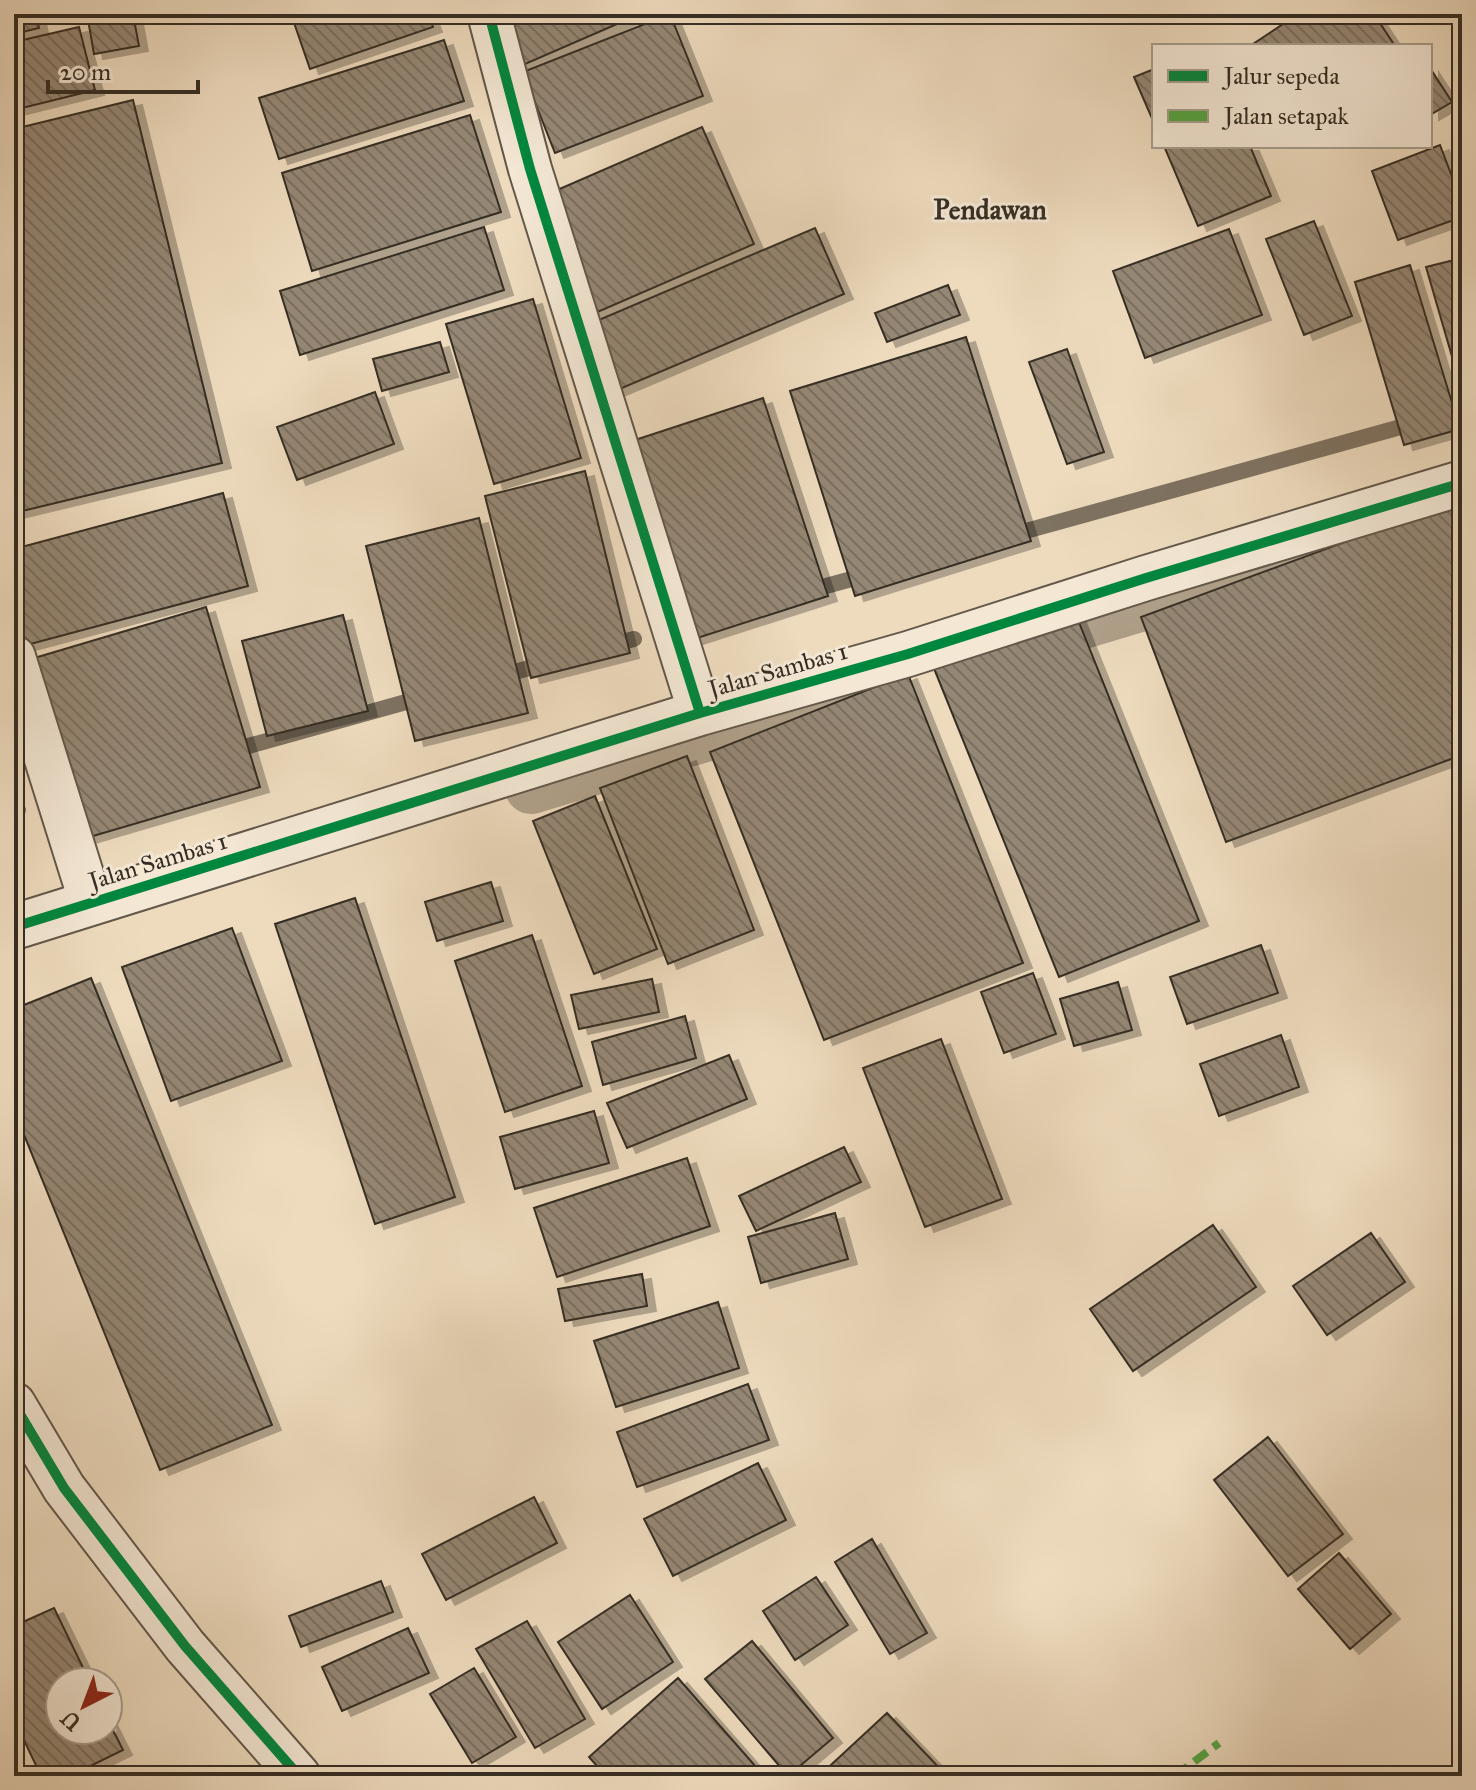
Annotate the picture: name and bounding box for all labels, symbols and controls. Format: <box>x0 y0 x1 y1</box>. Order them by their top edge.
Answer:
scale bar <box>48 44 198 94</box>
legend <box>1152 44 1432 148</box>
text: 20 m <box>60 57 111 87</box>
text: Jalur sepeda <box>1221 61 1340 91</box>
text: Jalan setapak <box>1221 101 1350 131</box>
district label: Pendawan <box>933 192 1047 227</box>
street label: Jalan Sambas 1 <box>702 636 851 705</box>
street label: Jalan Sambas 1 <box>82 826 231 897</box>
north arrow <box>44 1666 124 1746</box>
text: U <box>55 1704 86 1736</box>

